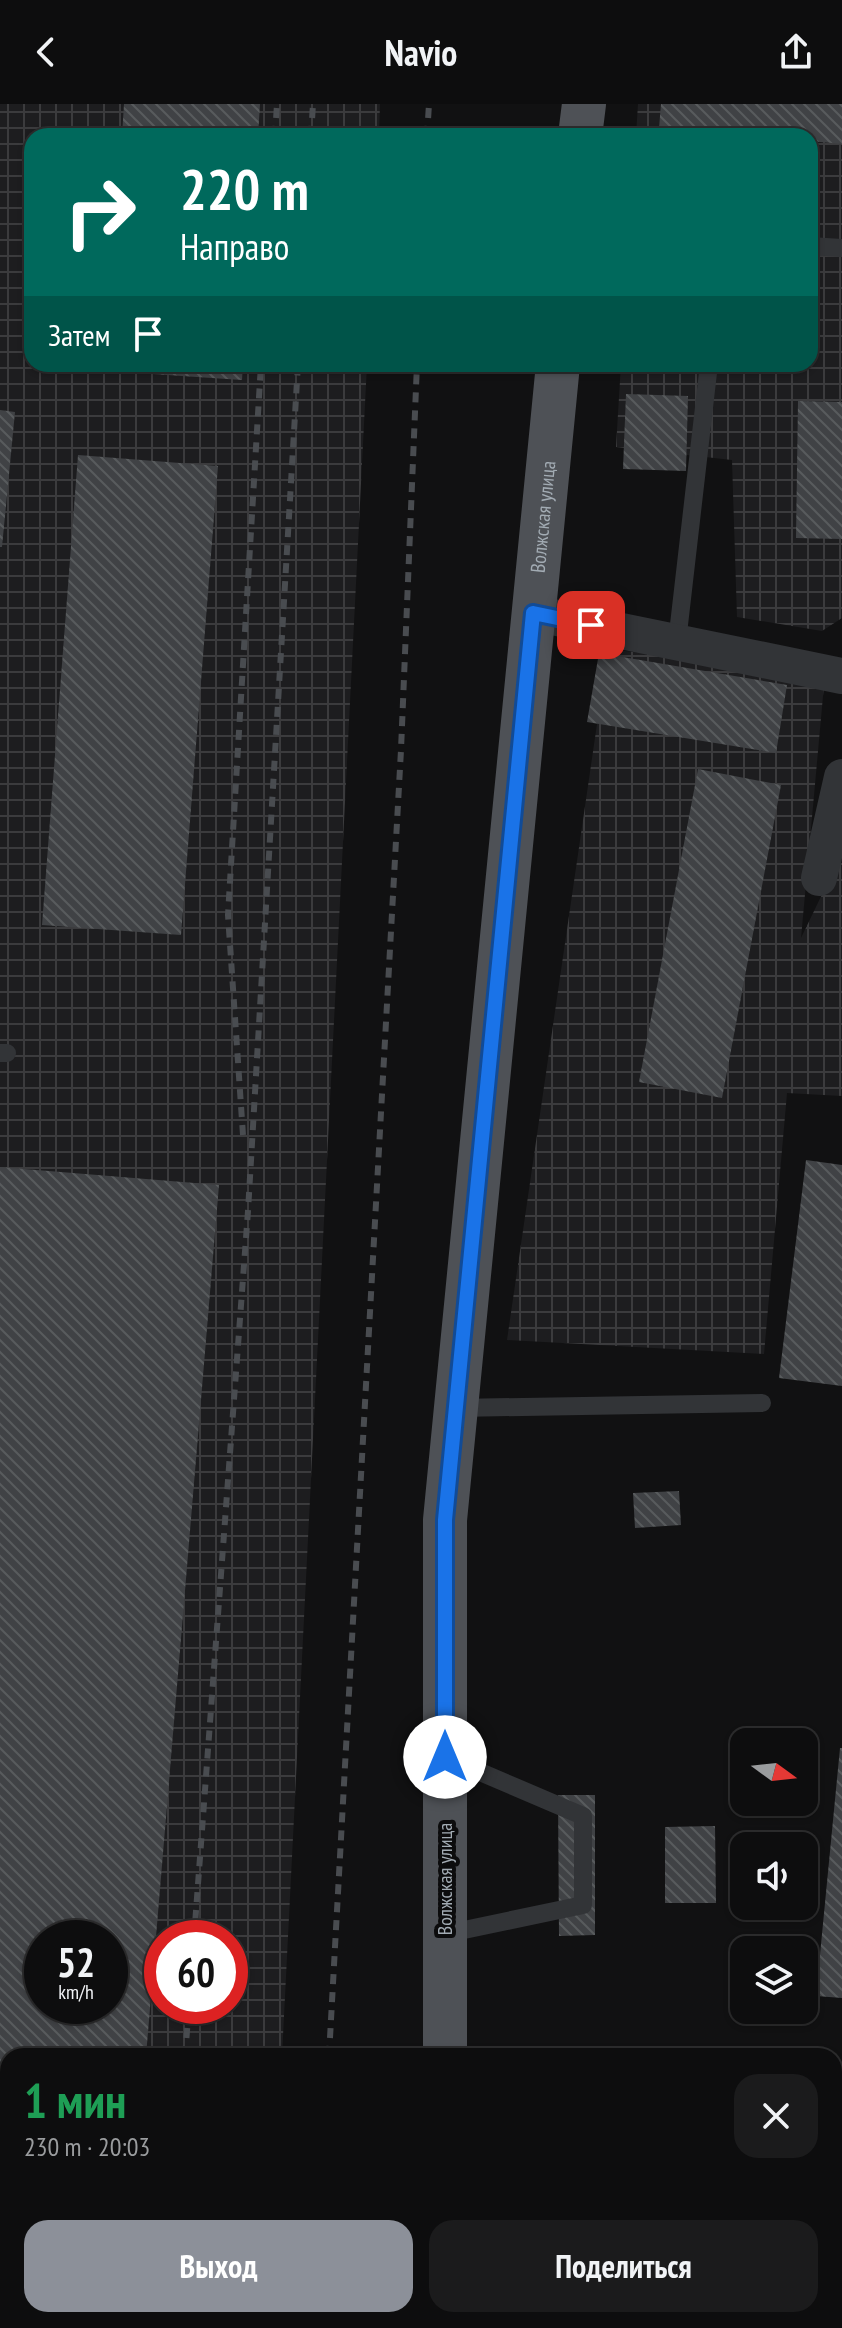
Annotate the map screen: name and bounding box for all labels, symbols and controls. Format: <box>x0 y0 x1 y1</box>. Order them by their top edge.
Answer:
text: Navio <box>385 29 457 76</box>
icon: back <box>24 30 68 74</box>
icon: share <box>774 30 818 74</box>
text: 220 m <box>180 153 309 225</box>
icon: right <box>48 160 152 264</box>
text: Направо <box>180 223 289 270</box>
icon: arrive <box>126 312 170 356</box>
text: Затем <box>48 315 110 354</box>
street label: Волжская улица <box>525 459 561 574</box>
pin <box>557 591 625 659</box>
icon: arrive <box>569 603 613 647</box>
position arrow <box>403 1715 487 1799</box>
north arrow <box>730 1728 818 1816</box>
map controls <box>730 1728 818 2024</box>
street label: Волжская улица <box>432 1823 458 1935</box>
button: sound <box>730 1832 818 1920</box>
speed limit sign: 60 <box>144 1920 248 2024</box>
text: 52 <box>57 1936 95 1988</box>
button: layers <box>730 1936 818 2024</box>
text: km/h <box>58 1979 94 2005</box>
text: 1 мин <box>24 2069 126 2131</box>
button: close <box>734 2074 818 2158</box>
text: 230 m · 20:03 <box>24 2130 150 2163</box>
button: Выход <box>24 2220 413 2312</box>
button: Поделиться <box>429 2220 818 2312</box>

